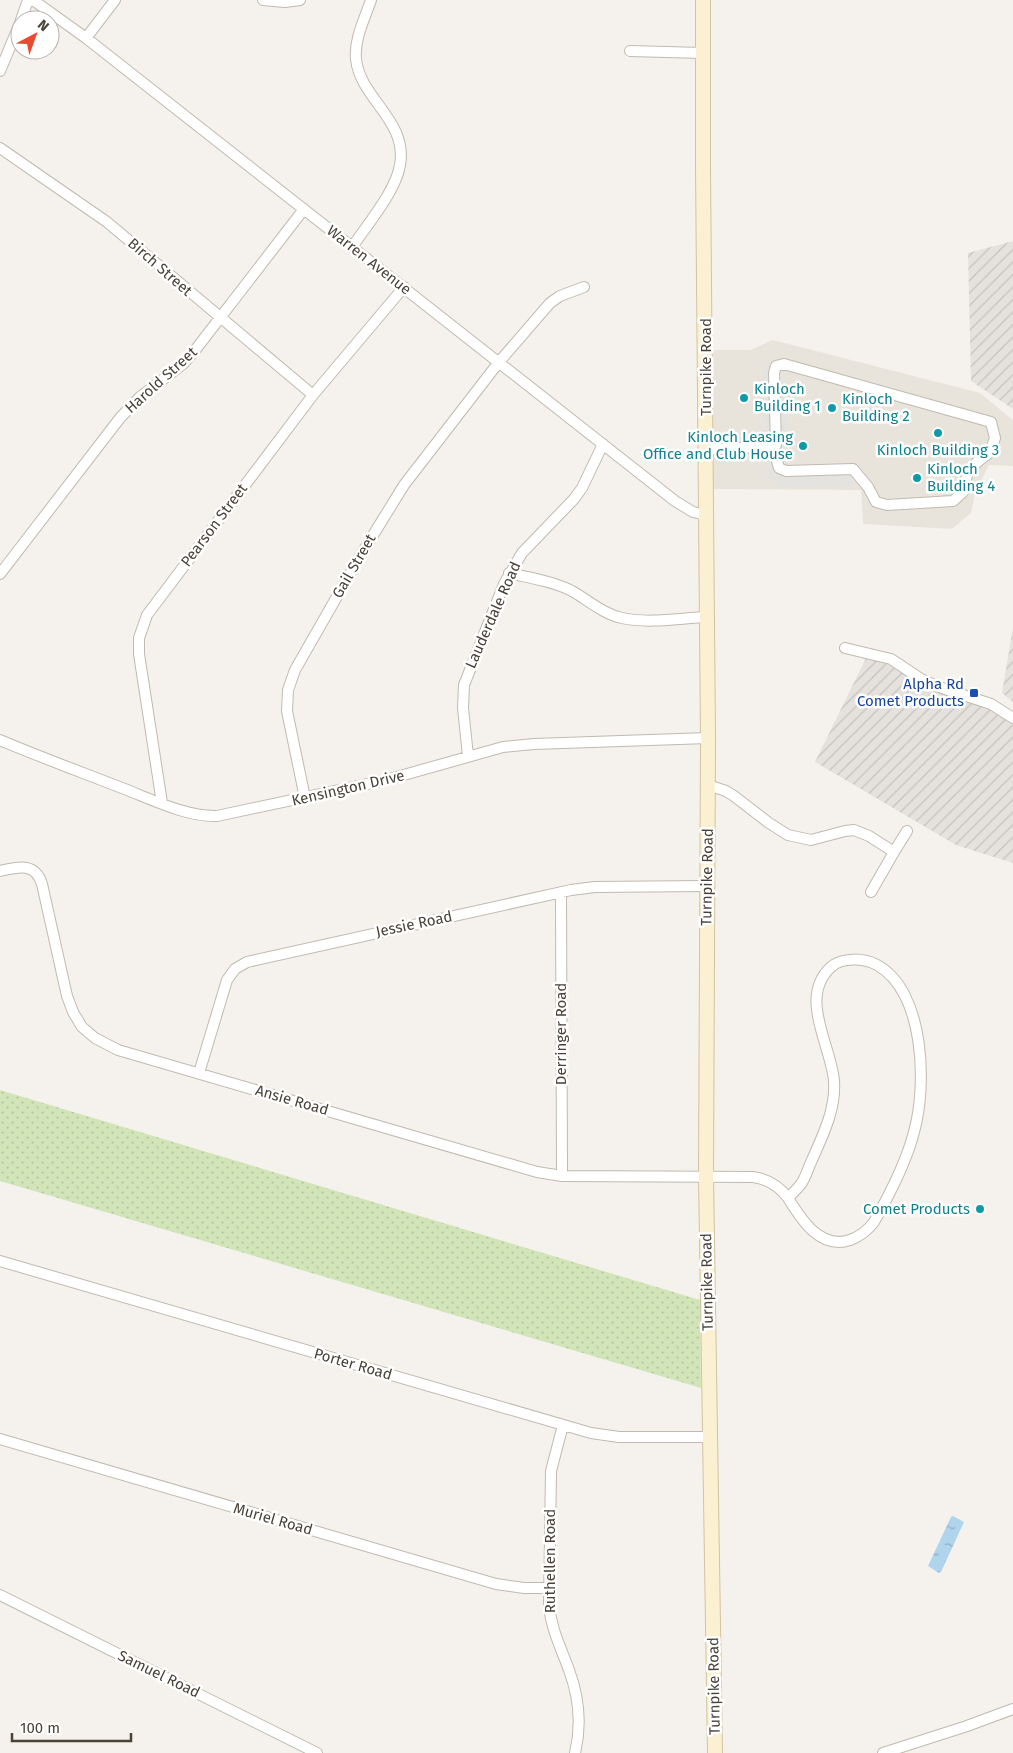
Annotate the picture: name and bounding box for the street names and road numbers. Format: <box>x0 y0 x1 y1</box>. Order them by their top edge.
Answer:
street label: Warren Avenue <box>323 222 415 298</box>
street label: Birch Street <box>124 234 196 300</box>
street label: Turnpike Road <box>697 318 715 416</box>
street label: Harold Street <box>121 343 201 417</box>
street label: Pearson Street <box>177 479 251 570</box>
street label: Gail Street <box>328 530 380 601</box>
street label: Lauderdale Road <box>461 559 525 671</box>
street label: Kensington Drive <box>290 766 406 810</box>
street label: Turnpike Road <box>697 828 717 926</box>
street label: Jessie Road <box>374 907 454 941</box>
street label: Derringer Road <box>552 983 570 1085</box>
street label: Ansie Road <box>253 1081 331 1119</box>
street label: Turnpike Road <box>697 1233 717 1331</box>
street label: Porter Road <box>312 1344 394 1384</box>
street label: Muriel Road <box>231 1499 315 1539</box>
street label: Ruthellen Road <box>541 1509 559 1613</box>
street label: Turnpike Road <box>704 1637 724 1735</box>
street label: Samuel Road <box>115 1646 203 1702</box>

